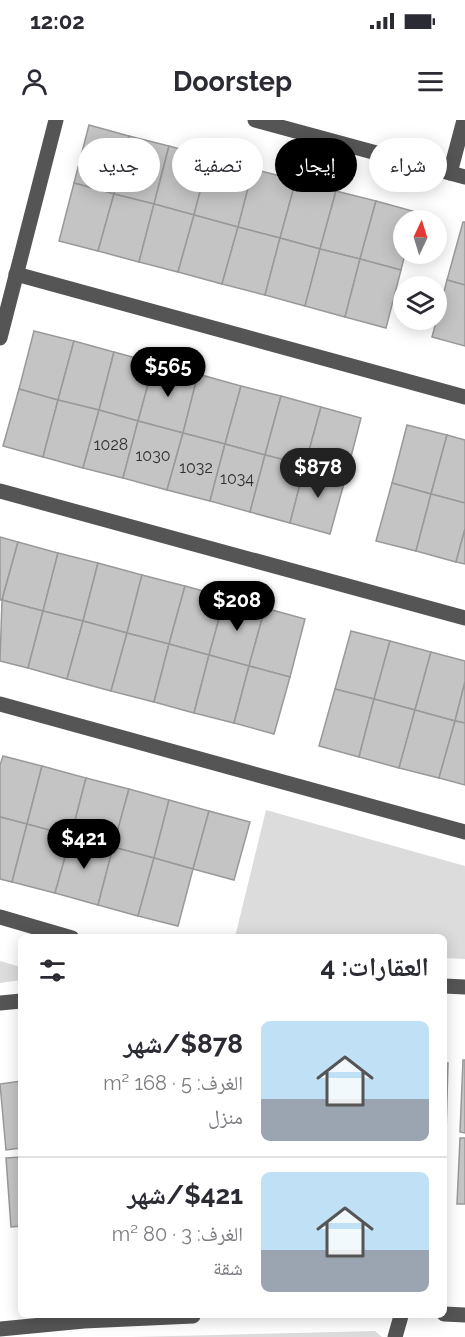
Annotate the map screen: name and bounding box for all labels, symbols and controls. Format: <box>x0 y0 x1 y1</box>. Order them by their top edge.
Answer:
text: 12:02 <box>30 8 85 34</box>
icon: person <box>18 65 51 98</box>
icon: menu <box>414 65 447 98</box>
text: Doorstep <box>173 66 292 97</box>
chip: جديد <box>78 138 160 192</box>
chip: تصفية <box>172 138 263 192</box>
chip: إيجار <box>275 138 357 192</box>
chip: شراء <box>369 138 447 192</box>
north arrow <box>393 210 447 264</box>
map controls <box>393 210 447 330</box>
button: layers <box>393 276 447 330</box>
pin: $565 <box>132 347 204 398</box>
text: $565 <box>145 354 191 378</box>
house number: 1028 <box>94 435 128 454</box>
house number: 1030 <box>136 446 170 465</box>
pin: $878 <box>282 448 354 499</box>
text: $878 <box>294 455 342 479</box>
house number: 1032 <box>179 458 213 477</box>
house number: 1034 <box>220 469 254 488</box>
pin: $208 <box>201 581 273 632</box>
text: $208 <box>213 588 261 612</box>
pin: $421 <box>48 819 120 870</box>
text: $421 <box>61 826 107 850</box>
text: العقارات: 4 <box>320 952 429 982</box>
icon: filters <box>36 954 69 987</box>
text: $878/شهر <box>124 1029 243 1059</box>
icon: home <box>309 1045 381 1117</box>
text: الغرف: 5 · 168 m² <box>103 1071 243 1095</box>
text: منزل <box>208 1105 243 1129</box>
text: $421/شهر <box>127 1180 243 1210</box>
icon: home <box>309 1196 381 1268</box>
text: الغرف: 3 · 80 m² <box>112 1222 243 1246</box>
text: شقة <box>213 1256 243 1280</box>

